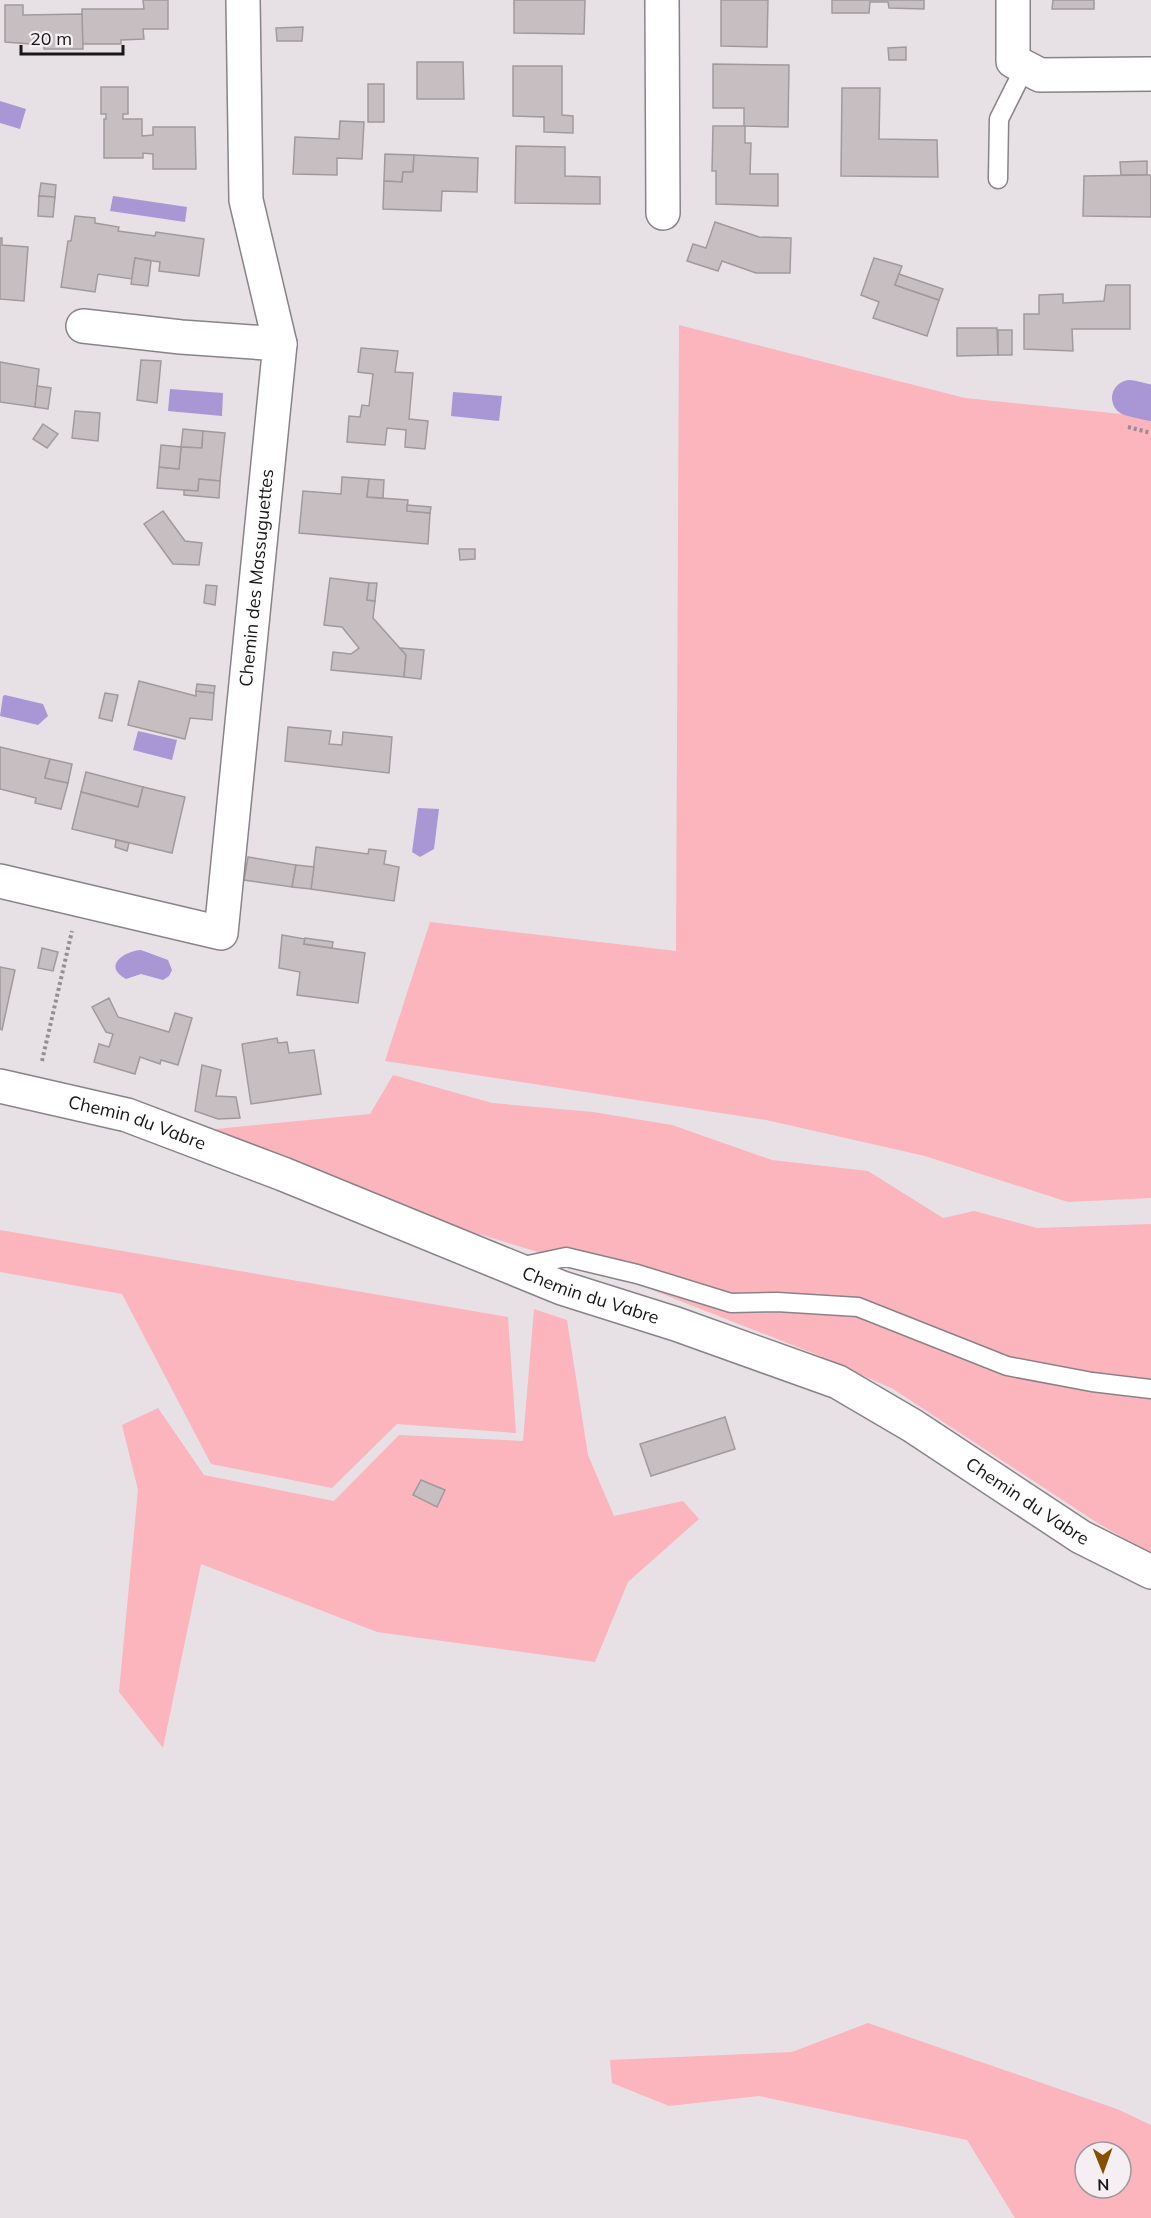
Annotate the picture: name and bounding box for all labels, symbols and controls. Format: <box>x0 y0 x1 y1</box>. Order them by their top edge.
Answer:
scale bar <box>21 18 123 56</box>
text: 20 m <box>30 27 72 50</box>
street label: Chemin des Massuguettes <box>234 468 278 688</box>
street label: Chemin du Vabre <box>66 1090 209 1155</box>
street label: Chemin du Vabre <box>519 1261 662 1329</box>
street label: Chemin du Vabre <box>961 1452 1093 1550</box>
north arrow <box>1073 2140 1133 2200</box>
text: N <box>1097 2175 1109 2195</box>

